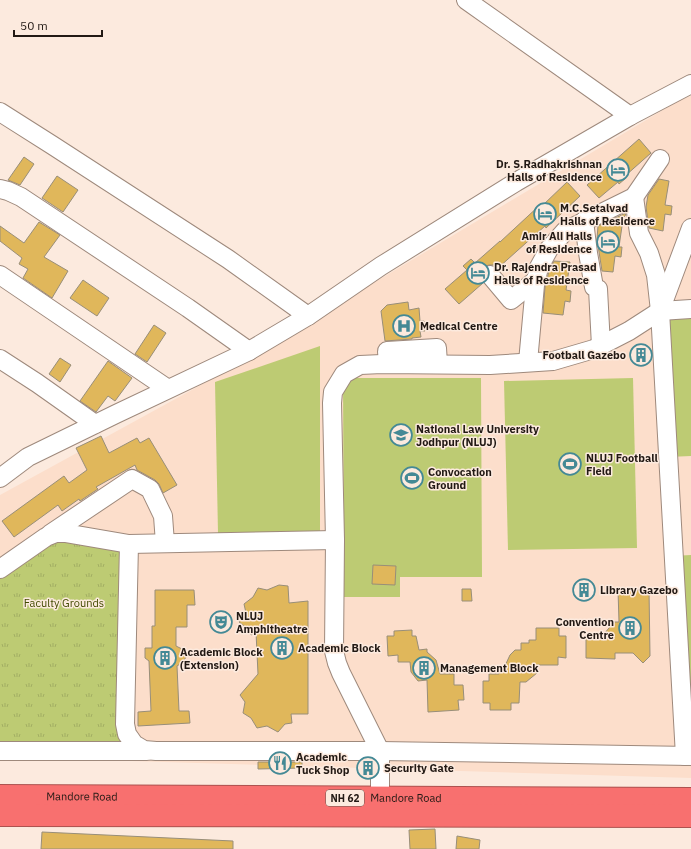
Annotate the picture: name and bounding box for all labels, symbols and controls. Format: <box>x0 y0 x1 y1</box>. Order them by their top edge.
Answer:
scale bar <box>14 12 102 38</box>
text: 50 m <box>20 18 48 33</box>
place label: Dr. S.Radhakrishnan Halls of Residence <box>496 157 602 184</box>
hotel icon: Dr. S.Radhakrishnan Halls of Residence <box>605 157 631 183</box>
hotel icon: M.C.Setalvad Halls of Residence <box>532 201 558 227</box>
place label: M.C.Setalvad Halls of Residence <box>560 201 655 228</box>
place label: Amir Ali Halls of Residence <box>521 229 592 256</box>
hotel icon: Amir Ali Halls of Residence <box>595 229 621 255</box>
hotel icon: Dr. Rajendra Prasad Halls of Residence <box>465 260 491 286</box>
place label: Dr. Rajendra Prasad Halls of Residence <box>494 260 597 287</box>
hospital icon: Medical Centre <box>391 313 417 339</box>
place label: Medical Centre <box>420 319 498 333</box>
building icon: Football Gazebo <box>628 342 654 368</box>
place label: Football Gazebo <box>542 348 626 362</box>
school or university icon: National Law University Jodhpur (NLUJ) <box>388 422 414 448</box>
place label: National Law University Jodhpur (NLUJ) <box>416 422 539 449</box>
sports icon: NLUJ Football Field <box>557 451 583 477</box>
place label: NLUJ Football Field <box>586 451 658 478</box>
sports icon: Convocation Ground <box>399 465 425 491</box>
place label: Convocation Ground <box>428 465 492 492</box>
building icon: Library Gazebo <box>571 577 597 603</box>
place label: Library Gazebo <box>600 583 678 597</box>
park label: Faculty Grounds <box>24 596 104 610</box>
theatre icon: NLUJ Amphitheatre <box>208 609 234 635</box>
place label: NLUJ Amphitheatre <box>236 609 308 636</box>
place label: Convention Centre <box>555 615 614 642</box>
building icon: Convention Centre <box>617 615 643 641</box>
building icon: Academic Block <box>269 635 295 661</box>
place label: Academic Block <box>298 641 381 655</box>
building icon: Academic Block (Extension) <box>152 645 178 671</box>
place label: Academic Block (Extension) <box>180 645 263 672</box>
building icon: Management Block <box>411 655 437 681</box>
place label: Management Block <box>440 661 539 675</box>
restaurant icon: Academic Tuck Shop <box>267 750 293 776</box>
place label: Academic Tuck Shop <box>296 750 350 777</box>
building icon: Security Gate <box>355 755 381 781</box>
place label: Security Gate <box>384 761 454 775</box>
street label: Mandore Road <box>46 789 118 804</box>
road number: NH 62 <box>326 790 364 806</box>
street label: Mandore Road <box>370 791 442 805</box>

